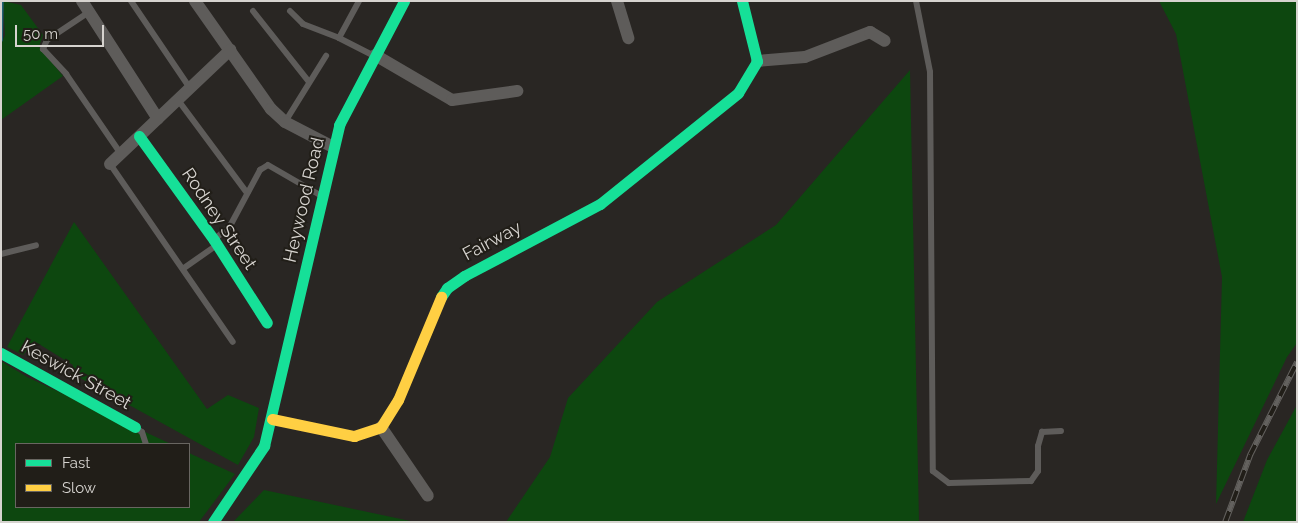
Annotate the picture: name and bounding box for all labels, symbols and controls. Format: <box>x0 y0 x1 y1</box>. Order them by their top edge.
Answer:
scale bar <box>18 15 106 47</box>
text: 50 m <box>23 25 58 43</box>
street label: Heywood Road <box>279 135 329 265</box>
street label: Rodney Street <box>177 164 261 274</box>
street label: Fairway <box>459 217 525 265</box>
street label: Keswick Street <box>17 336 135 414</box>
legend <box>15 443 190 508</box>
text: Fast <box>62 454 90 472</box>
text: Slow <box>62 479 96 497</box>

